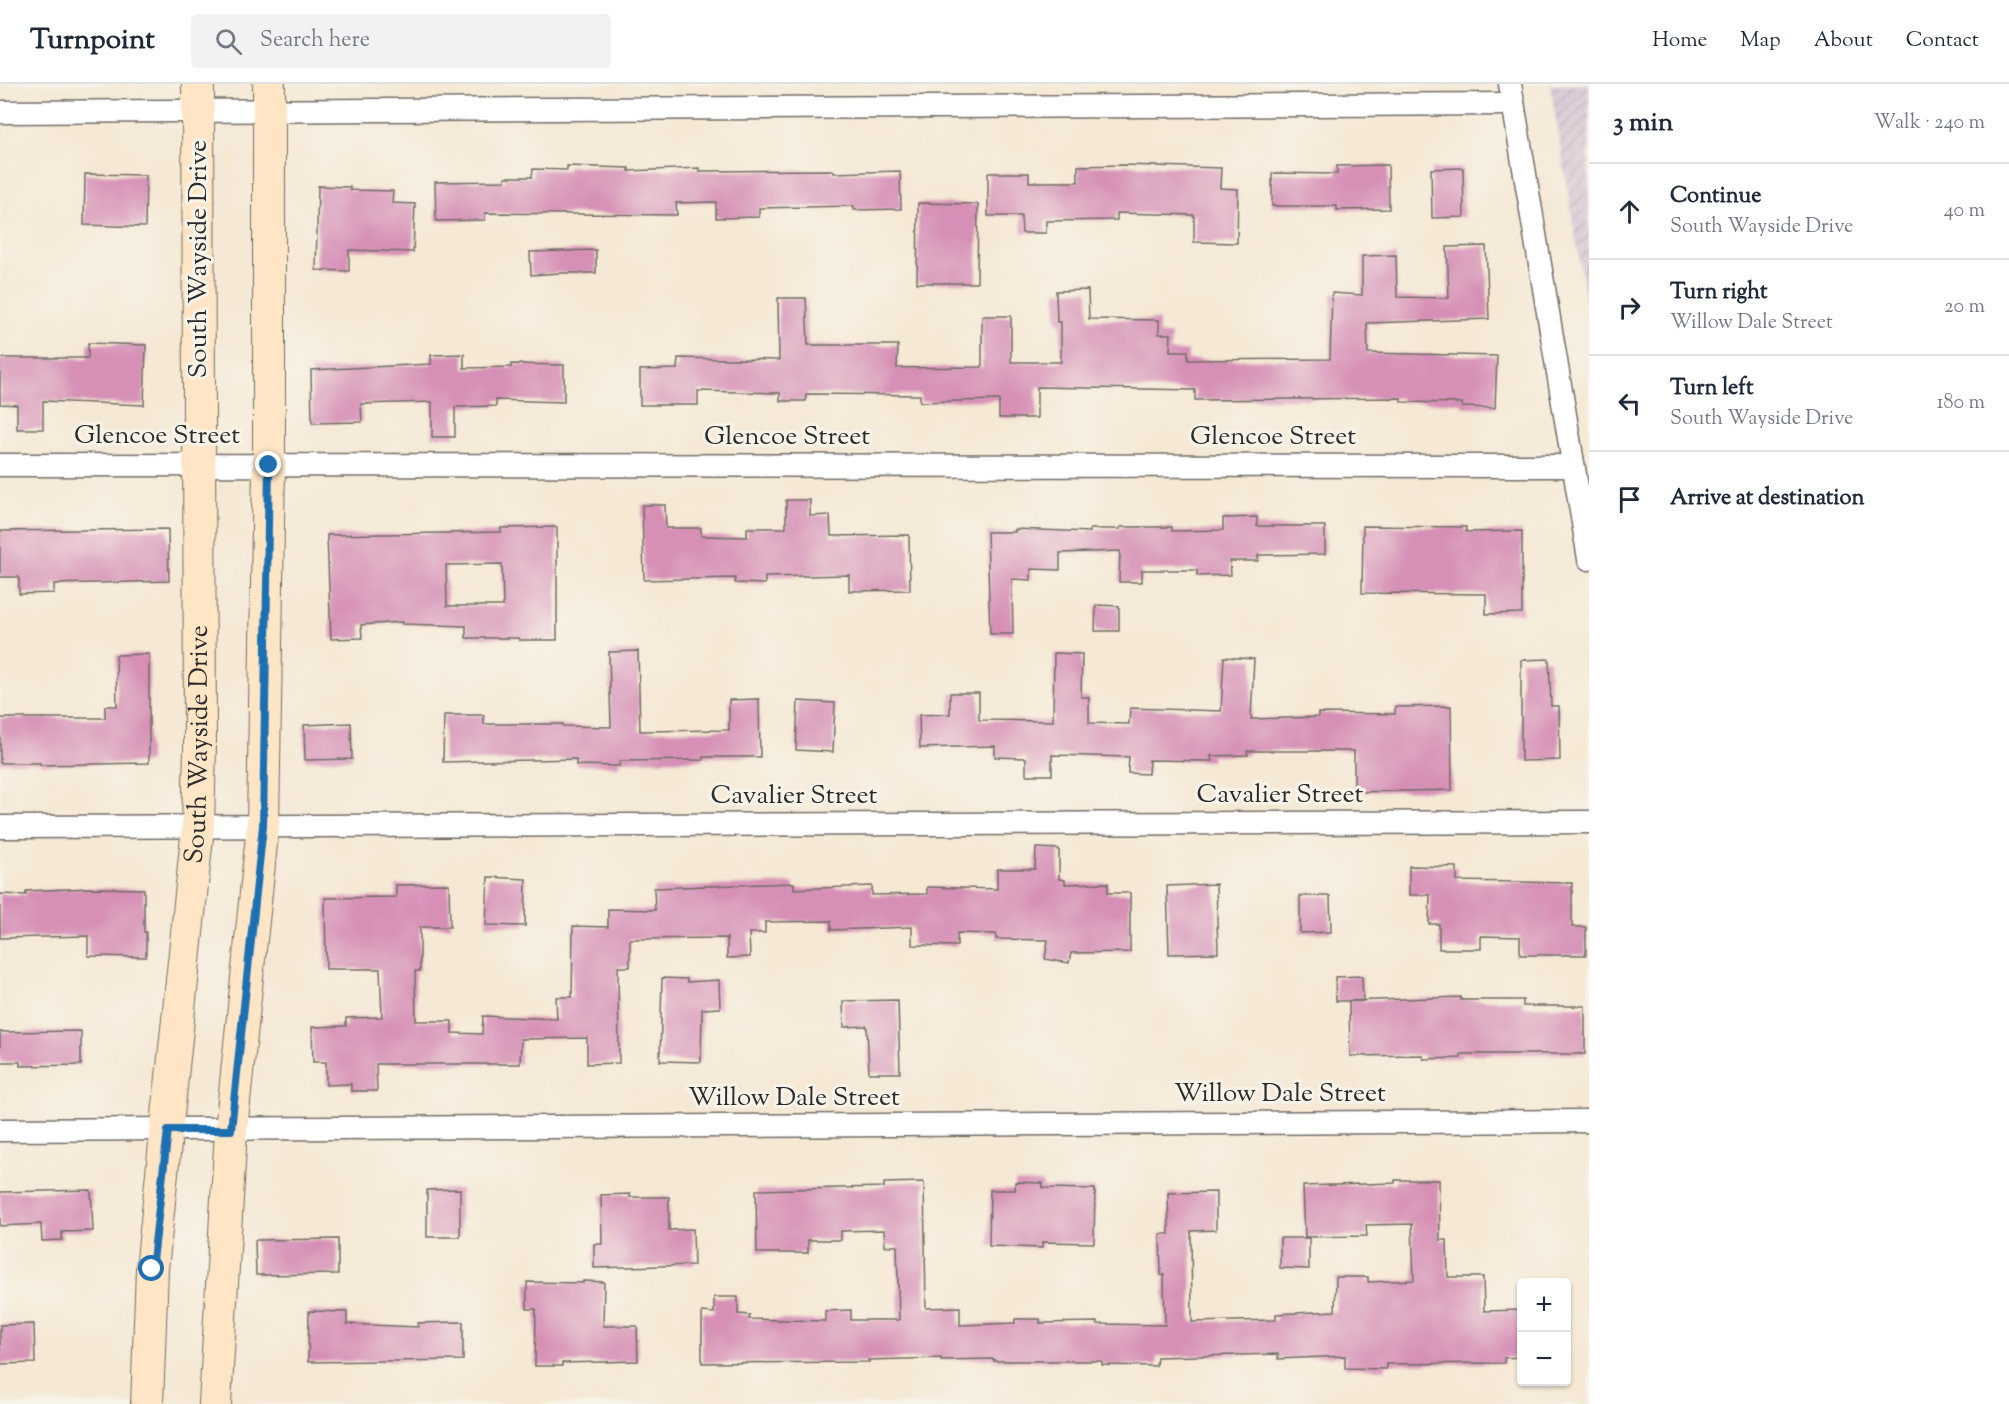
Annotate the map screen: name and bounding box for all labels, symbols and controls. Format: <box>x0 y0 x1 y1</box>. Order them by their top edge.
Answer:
search box <box>191 14 611 68</box>
text: Turnpoint <box>30 21 155 61</box>
icon: search <box>212 25 245 58</box>
text: Search here <box>260 25 370 57</box>
text: Home <box>1652 26 1707 56</box>
text: Map <box>1740 26 1781 56</box>
text: About <box>1814 26 1873 56</box>
text: Contact <box>1906 26 1979 56</box>
text: 3 min <box>1613 105 1673 142</box>
text: Walk · 240 m <box>1874 109 1985 138</box>
street label: South Wayside Drive <box>181 140 218 378</box>
text: Continue <box>1670 181 1761 213</box>
icon: ahead <box>1613 195 1646 228</box>
text: 40 m <box>1944 197 1985 226</box>
text: South Wayside Drive <box>1670 213 1853 242</box>
text: Turn right <box>1670 277 1767 309</box>
icon: right <box>1613 291 1646 324</box>
text: 20 m <box>1944 293 1985 322</box>
text: Willow Dale Street <box>1670 309 1833 338</box>
text: Turn left <box>1670 373 1753 405</box>
icon: left <box>1613 387 1646 420</box>
text: 180 m <box>1937 389 1985 418</box>
text: South Wayside Drive <box>1670 405 1853 434</box>
street label: Glencoe Street <box>74 418 240 455</box>
street label: Glencoe Street <box>704 419 870 456</box>
street label: Glencoe Street <box>1190 419 1356 456</box>
route end <box>255 451 281 477</box>
icon: arrive <box>1613 483 1646 516</box>
text: Arrive at destination <box>1670 483 1865 515</box>
street label: South Wayside Drive <box>176 625 219 865</box>
street label: Cavalier Street <box>1197 777 1364 814</box>
street label: Cavalier Street <box>711 778 878 815</box>
street label: Willow Dale Street <box>1174 1076 1386 1113</box>
street label: Willow Dale Street <box>688 1080 900 1117</box>
route start <box>138 1255 164 1281</box>
map controls <box>1517 1278 1571 1386</box>
button: + <box>1517 1278 1571 1332</box>
button: − <box>1517 1332 1571 1386</box>

